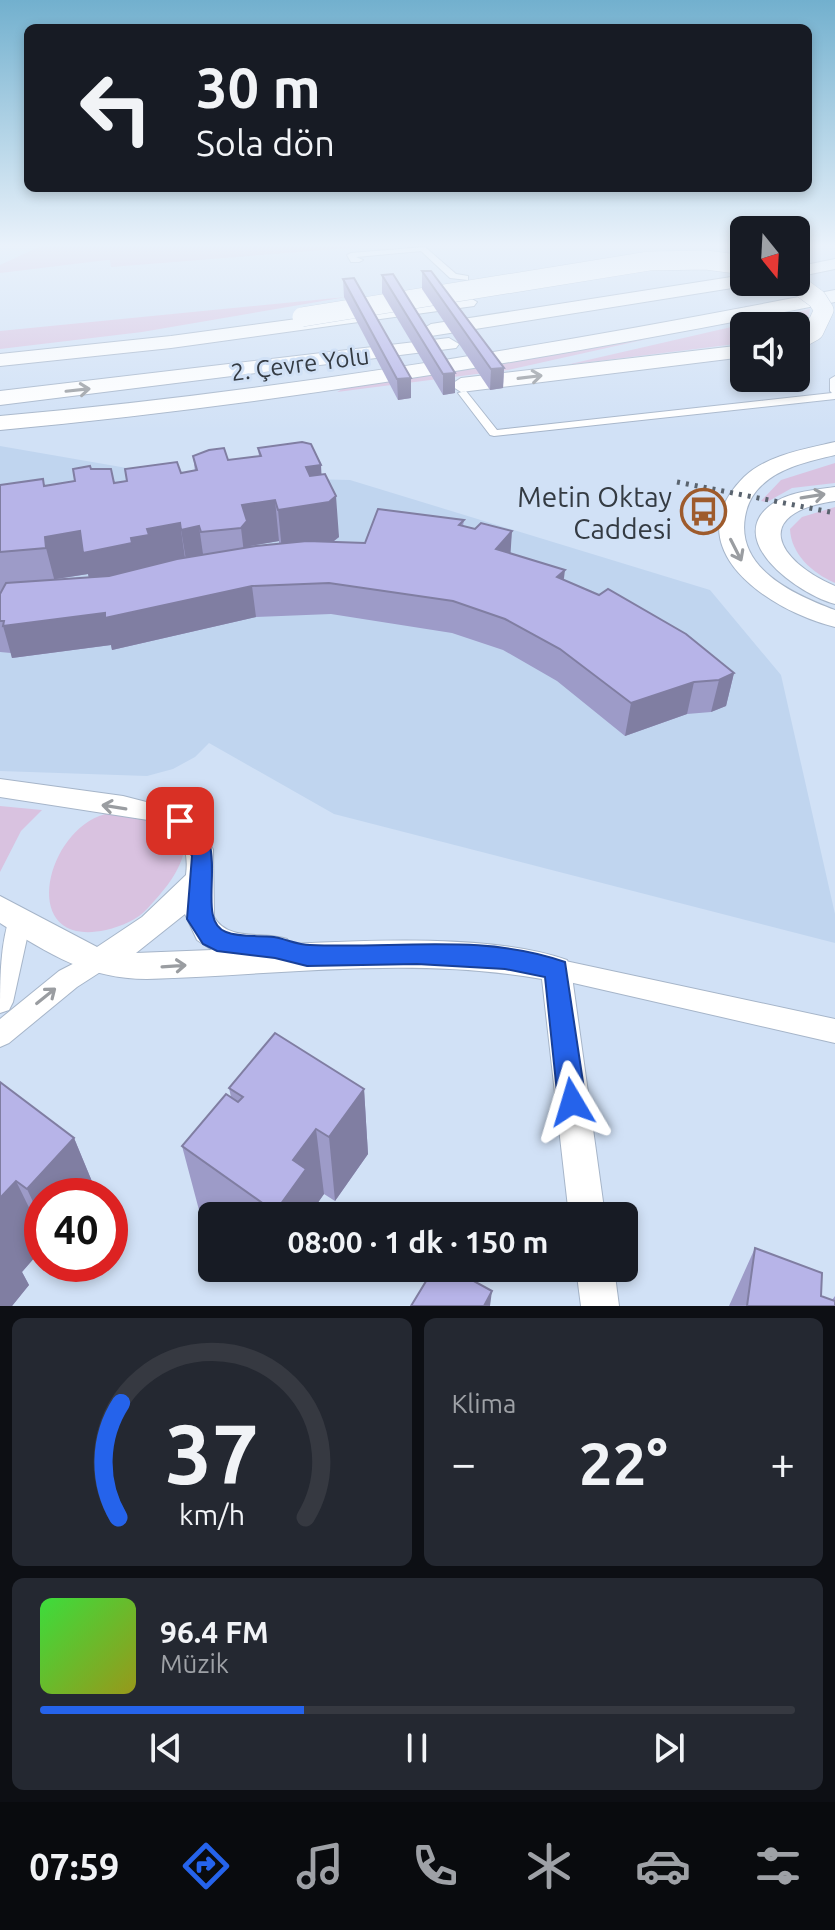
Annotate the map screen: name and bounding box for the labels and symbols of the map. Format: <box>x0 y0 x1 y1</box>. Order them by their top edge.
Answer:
north arrow <box>730 216 810 296</box>
street label: 2. Çevre Yolu <box>229 342 371 386</box>
one-way arrow <box>517 369 542 384</box>
one-way arrow <box>64 383 90 398</box>
place label: Metin Oktay Caddesi <box>517 481 672 544</box>
bus stop icon: Metin Oktay Caddesi <box>679 488 727 536</box>
one-way arrow <box>800 488 826 503</box>
one-way arrow <box>729 538 745 562</box>
pin <box>146 787 214 855</box>
one-way arrow <box>102 798 127 813</box>
one-way arrow <box>160 958 187 973</box>
one-way arrow <box>35 987 56 1005</box>
position arrow <box>530 1060 614 1144</box>
speed limit sign: 40 <box>24 1178 128 1282</box>

